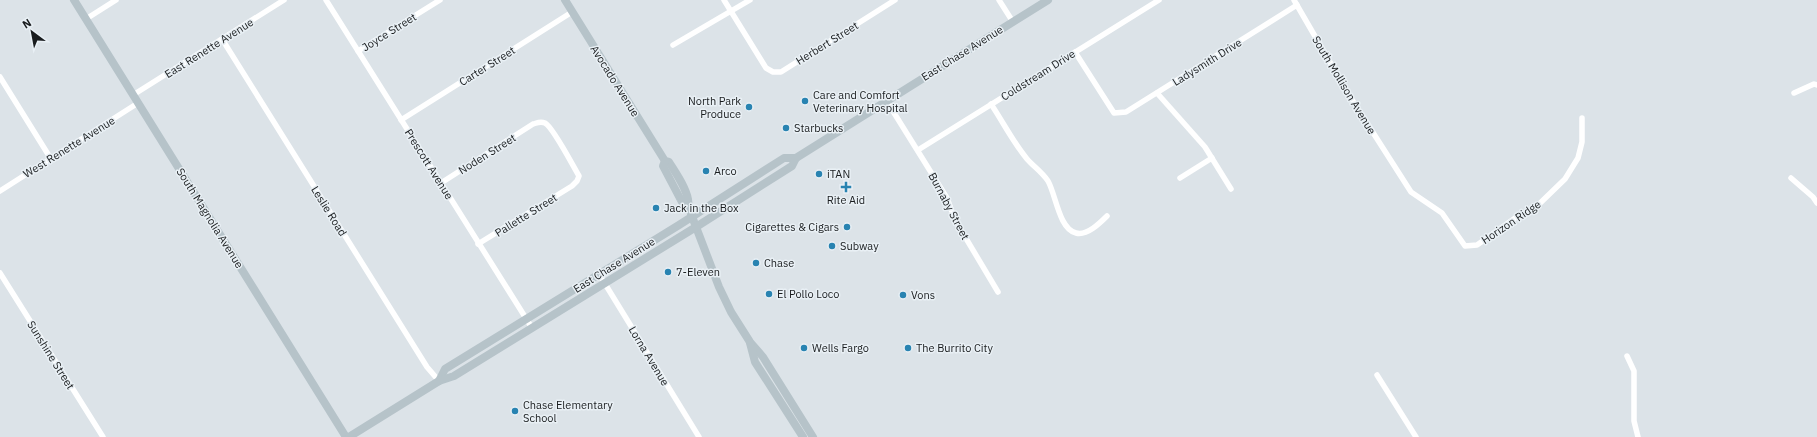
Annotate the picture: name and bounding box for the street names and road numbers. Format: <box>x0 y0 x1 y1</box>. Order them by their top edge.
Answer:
street label: Joyce Street <box>359 10 419 54</box>
street label: East Renette Avenue <box>162 15 256 81</box>
street label: Herbert Street <box>793 18 861 68</box>
street label: East Chase Avenue <box>919 22 1005 84</box>
street label: South Mollison Avenue <box>1309 33 1379 137</box>
street label: Ladysmith Drive <box>1170 35 1244 89</box>
street label: Carter Street <box>456 43 518 89</box>
street label: Avocado Avenue <box>587 43 643 119</box>
street label: Coldstream Drive <box>998 47 1078 103</box>
street label: West Renette Avenue <box>21 113 117 181</box>
street label: Prescott Avenue <box>402 126 456 202</box>
street label: Noden Street <box>456 131 519 177</box>
street label: South Magnolia Avenue <box>173 165 247 271</box>
street label: Burnaby Street <box>925 170 973 242</box>
street label: Leslie Road <box>308 183 350 239</box>
street label: Pallette Street <box>492 190 560 240</box>
street label: Horizon Ridge <box>1479 197 1543 247</box>
street label: East Chase Avenue <box>571 234 657 296</box>
street label: Sunshine Street <box>24 318 78 392</box>
street label: Lorna Avenue <box>626 324 672 388</box>

